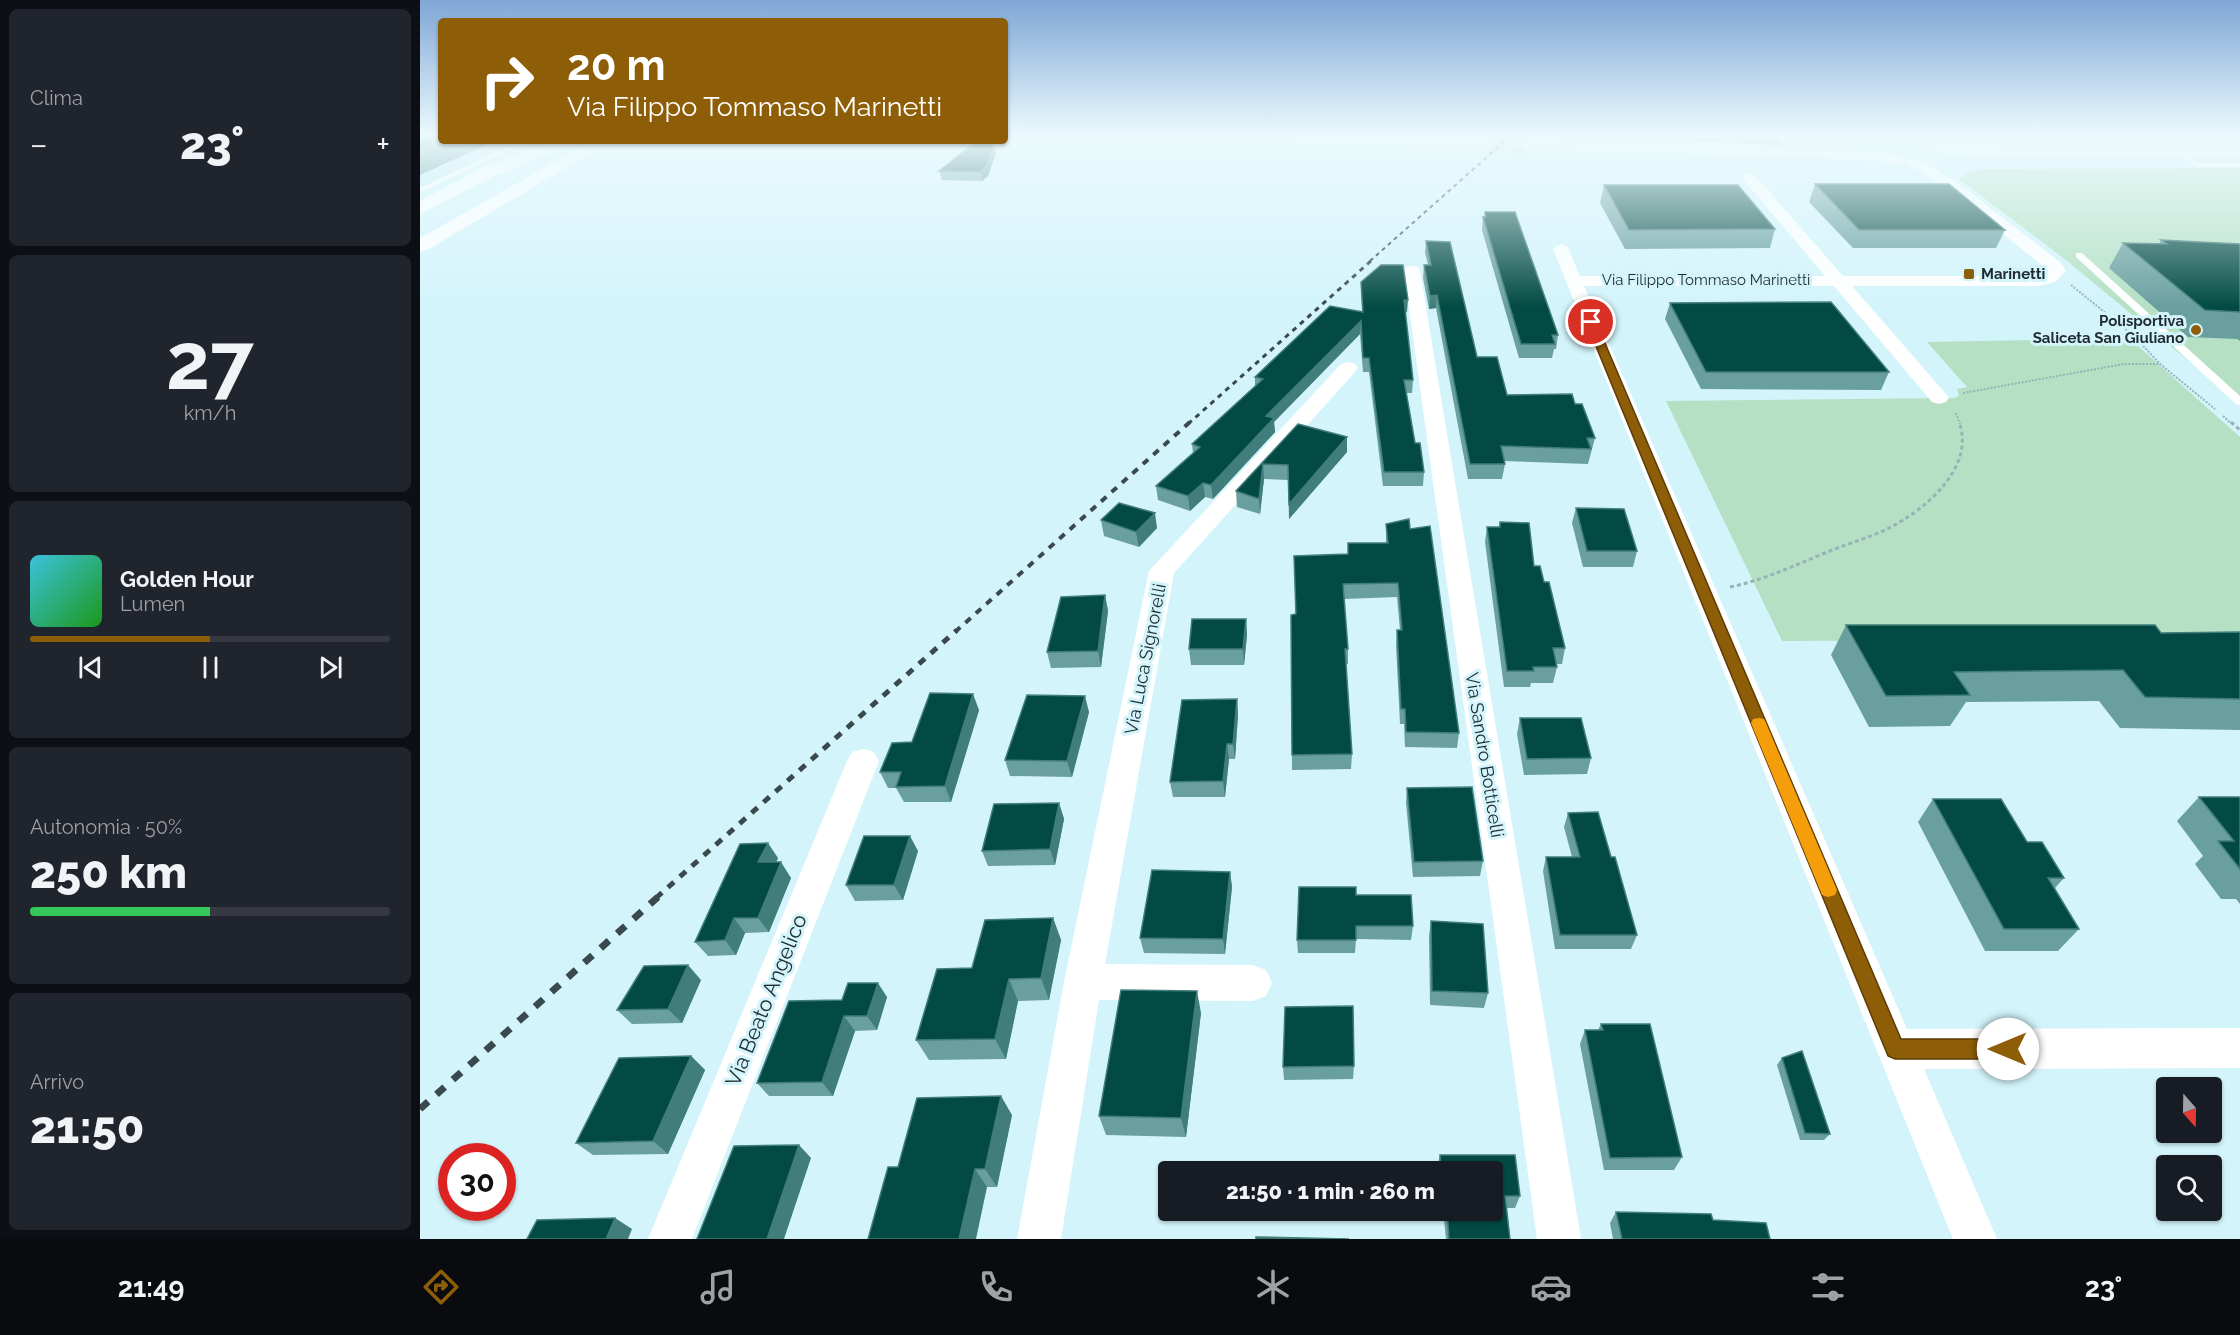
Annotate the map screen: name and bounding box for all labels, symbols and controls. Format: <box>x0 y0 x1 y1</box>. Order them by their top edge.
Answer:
text: 20 m <box>567 41 666 90</box>
icon: right <box>468 42 546 120</box>
text: Clima <box>30 86 83 110</box>
text: Via Filippo Tommaso Marinetti <box>567 91 942 122</box>
text: 23° <box>180 117 244 170</box>
text: − <box>30 125 48 164</box>
text: + <box>376 125 390 164</box>
place label: Marinetti <box>1981 265 2045 283</box>
marker: Marinetti <box>1962 267 1976 281</box>
street label: Via Filippo Tommaso Marinetti <box>1602 271 1810 289</box>
pin <box>1565 296 1616 347</box>
icon: arrive <box>1574 305 1607 338</box>
place label: Polisportiva Saliceta San Giuliano <box>2033 312 2184 347</box>
text: 27 <box>166 316 254 407</box>
marker: Polisportiva Saliceta San Giuliano <box>2189 323 2203 337</box>
text: km/h <box>184 401 236 425</box>
text: Golden Hour <box>120 566 254 592</box>
street label: Via Luca Signorelli <box>1120 582 1170 736</box>
text: Lumen <box>120 592 185 616</box>
icon: previous <box>74 651 107 684</box>
icon: pause <box>194 651 227 684</box>
icon: next <box>314 651 347 684</box>
street label: Via Sandro Botticelli <box>1462 671 1508 839</box>
text: Autonomia · 50% <box>30 815 182 839</box>
text: 250 km <box>30 846 187 899</box>
street label: Via Beato Angelico <box>720 910 812 1090</box>
position arrow <box>1976 1017 2040 1081</box>
text: Arrivo <box>30 1070 84 1094</box>
north arrow <box>2156 1077 2222 1143</box>
map controls <box>2156 1077 2222 1221</box>
text: 21:50 <box>30 1101 144 1154</box>
speed limit sign: 30 <box>438 1143 516 1221</box>
button: search <box>2156 1155 2222 1221</box>
text: 21:50 · 1 min · 260 m <box>1226 1178 1435 1204</box>
icon: directions <box>420 1266 462 1308</box>
icon: music <box>697 1266 739 1308</box>
icon: phone <box>975 1266 1017 1308</box>
icon: climate <box>1252 1266 1294 1308</box>
icon: car <box>1530 1266 1572 1308</box>
icon: filters <box>1807 1266 1849 1308</box>
text: 21:49 <box>118 1272 184 1303</box>
text: 23° <box>2085 1272 2122 1303</box>

